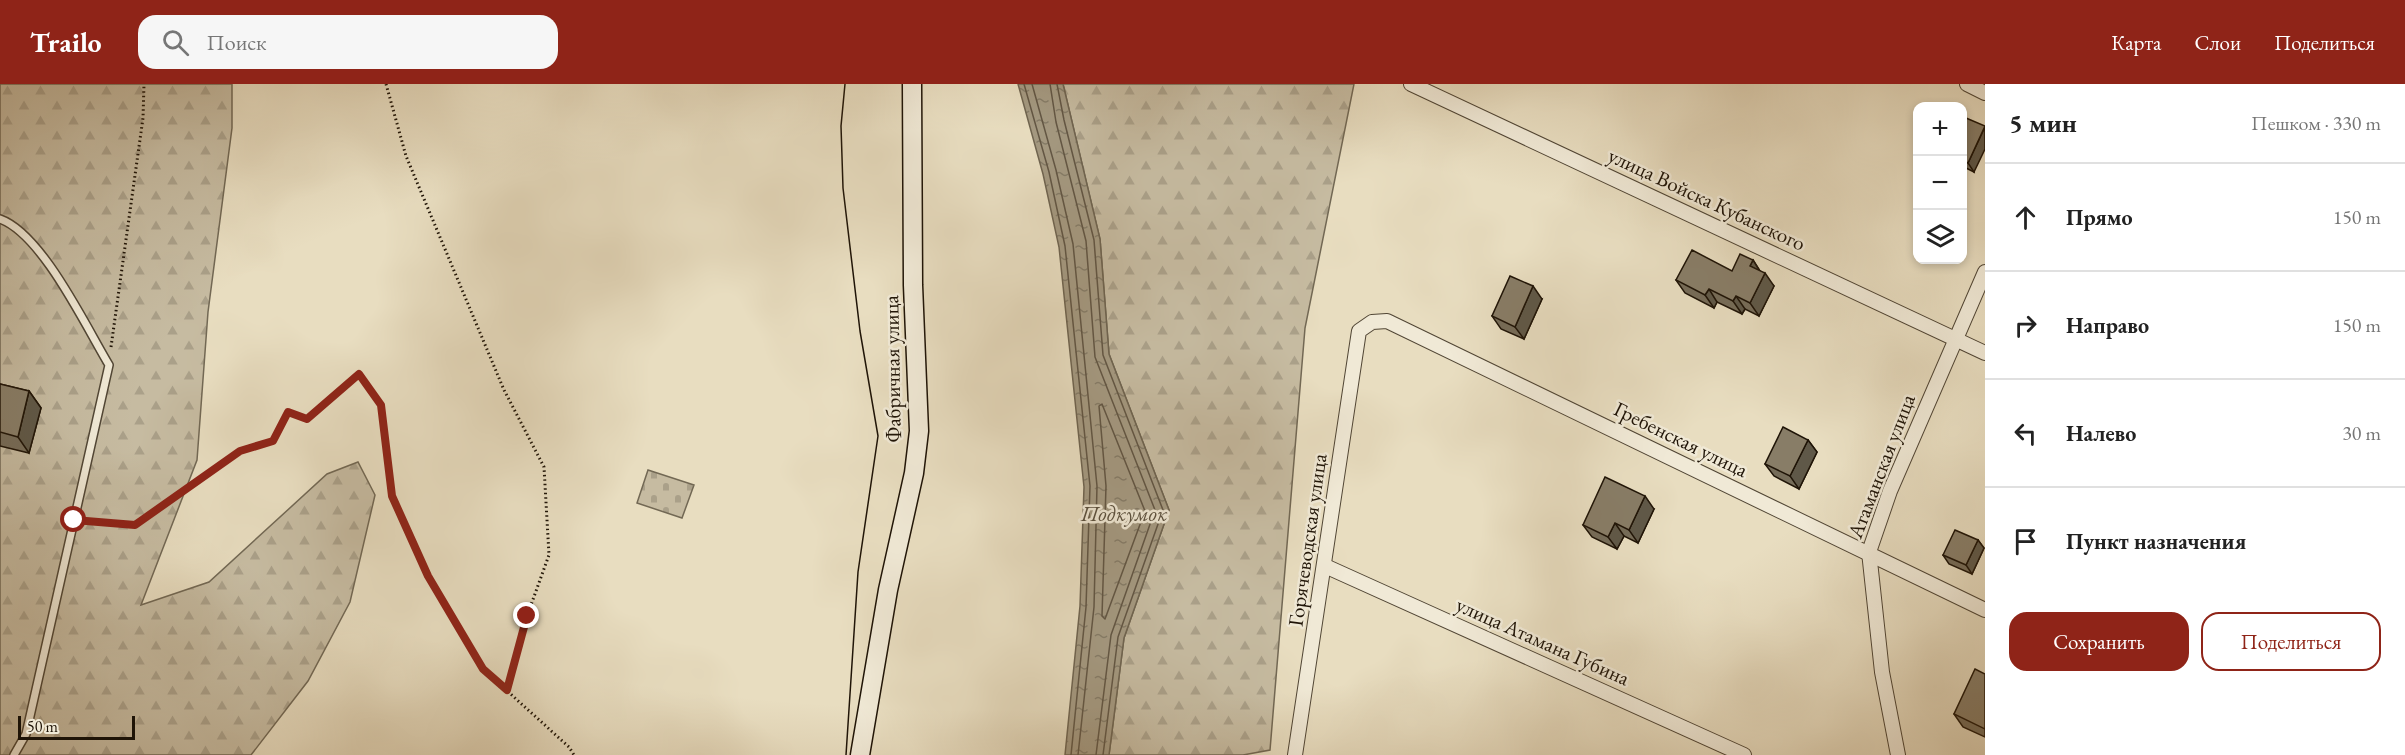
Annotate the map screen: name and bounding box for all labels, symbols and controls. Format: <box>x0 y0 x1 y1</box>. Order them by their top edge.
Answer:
search box <box>138 15 558 69</box>
text: Trailo <box>30 24 102 60</box>
icon: search <box>159 26 192 59</box>
text: Поиск <box>207 28 266 57</box>
text: Карта <box>2111 29 2161 56</box>
text: Слои <box>2194 29 2241 56</box>
text: Поделиться <box>2274 29 2375 56</box>
map controls <box>1913 102 1967 264</box>
button: + <box>1913 102 1967 156</box>
text: 5 мин <box>2009 106 2077 140</box>
text: Пешком · 330 m <box>2251 110 2381 136</box>
street label: улица Войска Кубанского <box>1604 141 1810 257</box>
button: − <box>1913 156 1967 210</box>
icon: ahead <box>2009 201 2042 234</box>
text: Прямо <box>2066 203 2133 232</box>
text: 150 m <box>2333 204 2381 230</box>
button: layers <box>1913 210 1967 264</box>
street label: Фабричная улица <box>877 294 907 443</box>
icon: right <box>2009 309 2042 342</box>
text: Направо <box>2066 311 2149 340</box>
text: 150 m <box>2333 312 2381 338</box>
street label: Атаманская улица <box>1841 390 1921 543</box>
street label: Гребенская улица <box>1610 395 1753 483</box>
icon: left <box>2009 417 2042 450</box>
text: Налево <box>2066 419 2136 448</box>
text: 30 m <box>2342 420 2381 446</box>
street label: Горячеводская улица <box>1282 451 1333 628</box>
water label: Подкумок <box>1080 499 1168 528</box>
route start <box>60 506 86 532</box>
icon: arrive <box>2009 525 2042 558</box>
text: Пункт назначения <box>2066 527 2246 556</box>
street label: улица Атамана Губина <box>1452 591 1635 692</box>
route end <box>513 602 539 628</box>
button: Сохранить <box>2009 612 2189 671</box>
button: Поделиться <box>2201 612 2381 671</box>
scale bar <box>18 713 135 740</box>
text: 50 m <box>27 716 58 737</box>

